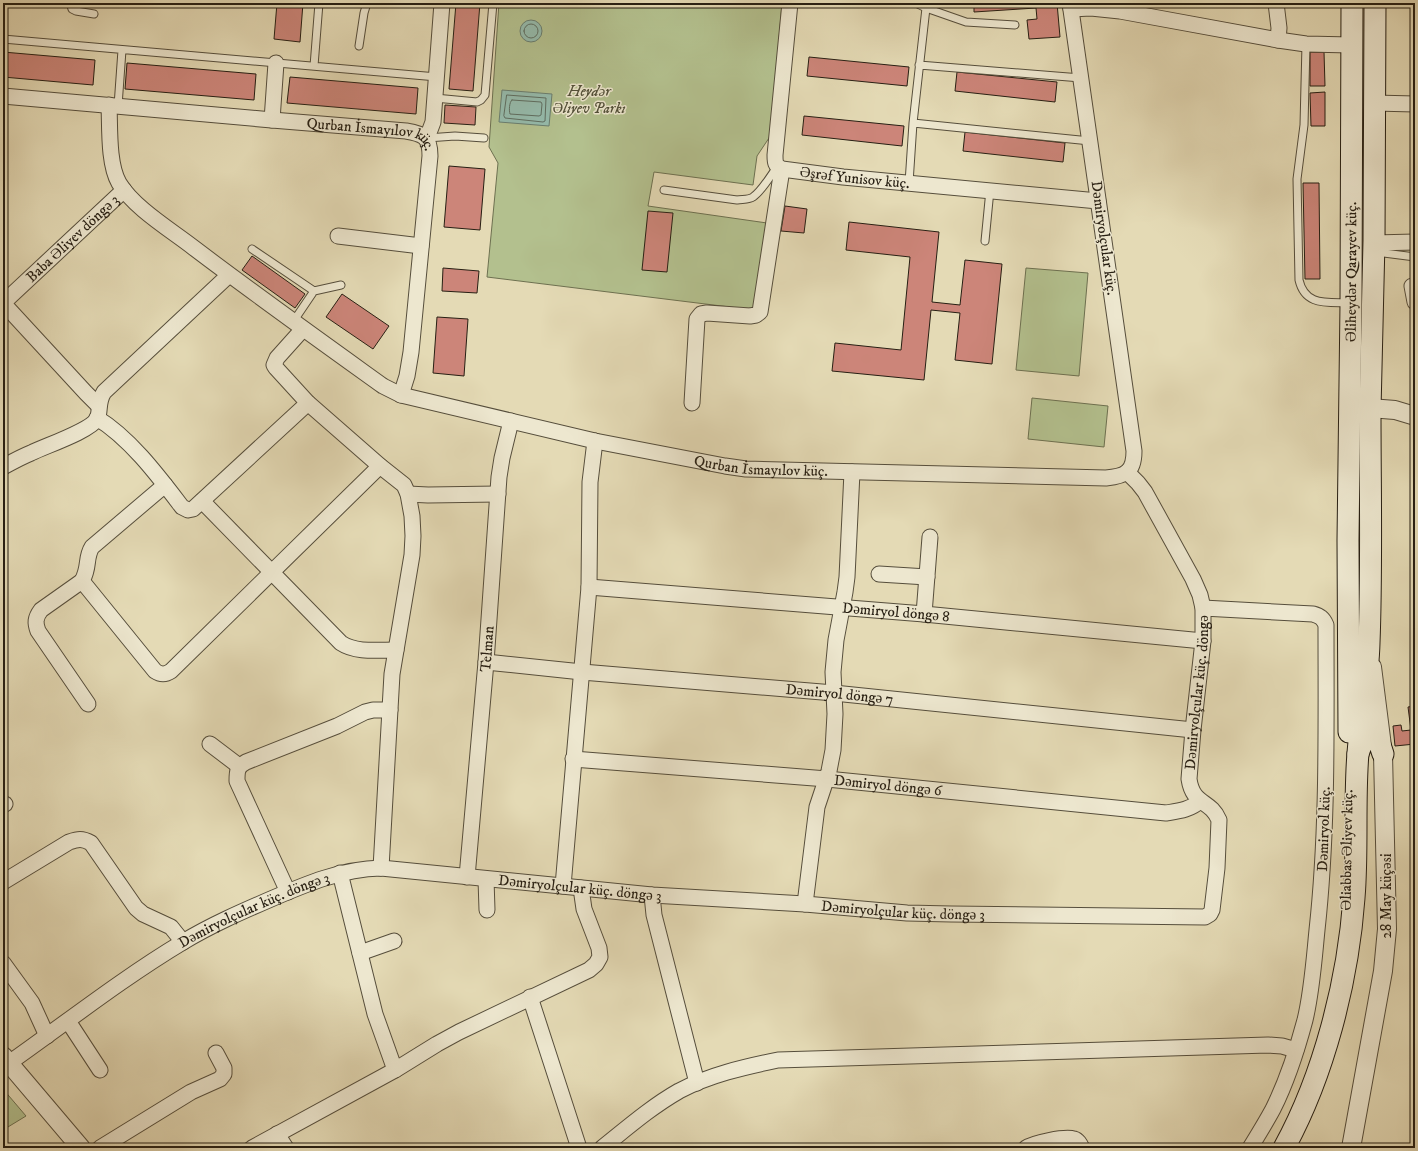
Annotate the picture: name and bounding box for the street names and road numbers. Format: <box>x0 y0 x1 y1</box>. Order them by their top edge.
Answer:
street label: Qurban İsmayılov küç. <box>306 113 439 152</box>
street label: Əşrəf Yunisov küç. <box>799 162 911 193</box>
street label: Dəmiryolçular küç. <box>1087 180 1121 296</box>
street label: Baba Əliyev döngə 3 <box>22 190 123 286</box>
street label: Əliheydər Qarayev küç. <box>1341 202 1361 342</box>
street label: Qurban İsmayılov küç. <box>693 451 828 481</box>
street label: Dəmiryol döngə 8 <box>841 598 951 626</box>
street label: Dəmiryolçular küç. döngə <box>1180 615 1213 771</box>
street label: Telman <box>476 625 498 673</box>
street label: Dəmiryol döngə 7 <box>785 679 895 709</box>
street label: Dəmiryol döngə 6 <box>833 770 944 800</box>
street label: Dəmiryol küç. <box>1313 786 1335 872</box>
street label: Əliabbas Əliyev küç. <box>1336 789 1358 911</box>
street label: 28 May küçəsi <box>1377 853 1396 939</box>
street label: Dəmiryolçular küç. döngə 3 <box>175 868 332 952</box>
street label: Dəmiryolçular küç. döngə 3 <box>497 870 662 905</box>
street label: Dəmiryolçular küç. döngə 3 <box>820 896 985 924</box>

